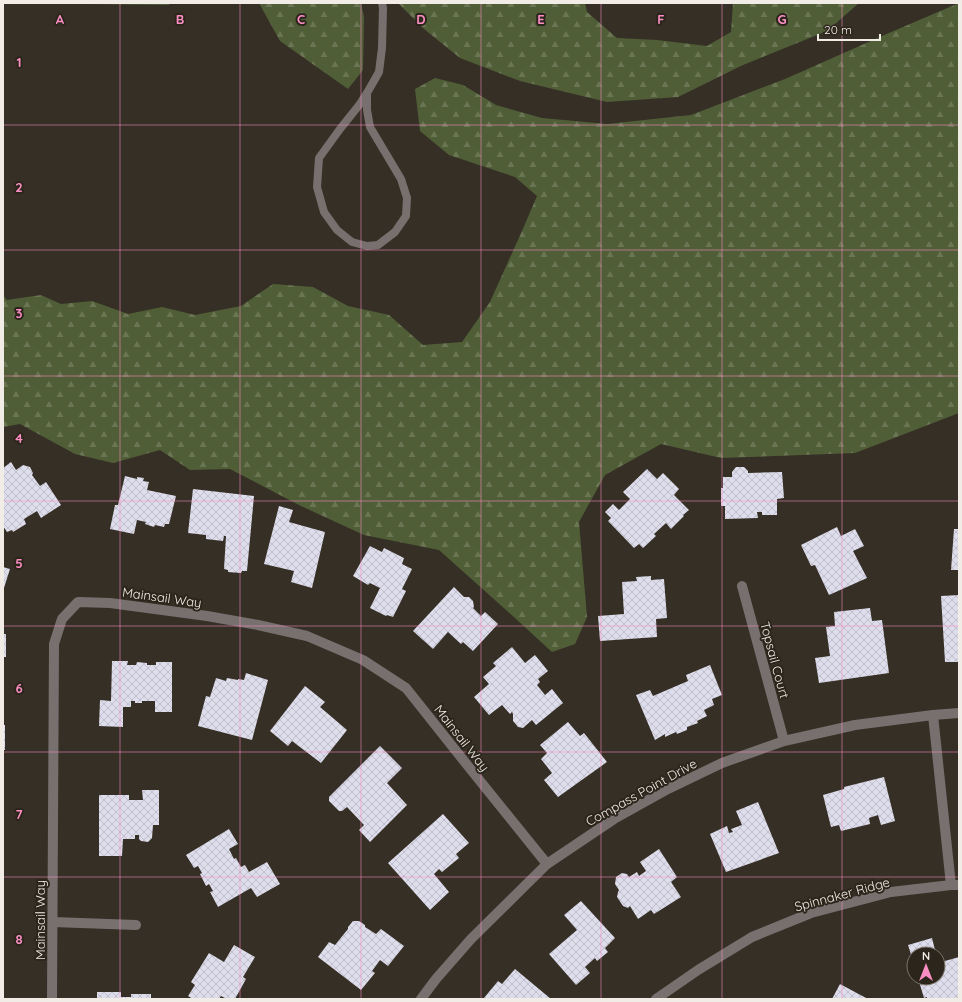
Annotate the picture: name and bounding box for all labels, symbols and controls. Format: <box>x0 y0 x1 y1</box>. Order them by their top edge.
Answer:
text: A <box>56 11 65 27</box>
text: B <box>176 11 184 27</box>
text: C <box>297 11 305 27</box>
text: D <box>416 11 426 27</box>
text: E <box>537 11 545 27</box>
text: F <box>657 11 665 27</box>
text: G <box>777 11 787 27</box>
scale bar <box>818 16 880 42</box>
text: 20 m <box>824 22 852 37</box>
text: 1 <box>16 54 22 70</box>
text: 2 <box>15 179 23 195</box>
text: 3 <box>16 305 23 321</box>
text: 4 <box>15 430 23 446</box>
text: 5 <box>15 555 23 571</box>
street label: Mainsail Way <box>121 584 203 610</box>
street label: Topsail Court <box>757 620 793 700</box>
text: 6 <box>15 680 23 696</box>
street label: Mainsail Way <box>431 702 493 774</box>
street label: Compass Point Drive <box>583 755 699 829</box>
text: 7 <box>15 806 23 822</box>
street label: Spinnaker Ridge <box>793 874 891 914</box>
street label: Mainsail Way <box>32 880 48 960</box>
text: 8 <box>15 931 23 947</box>
north arrow <box>906 946 946 986</box>
text: N <box>922 949 930 963</box>

